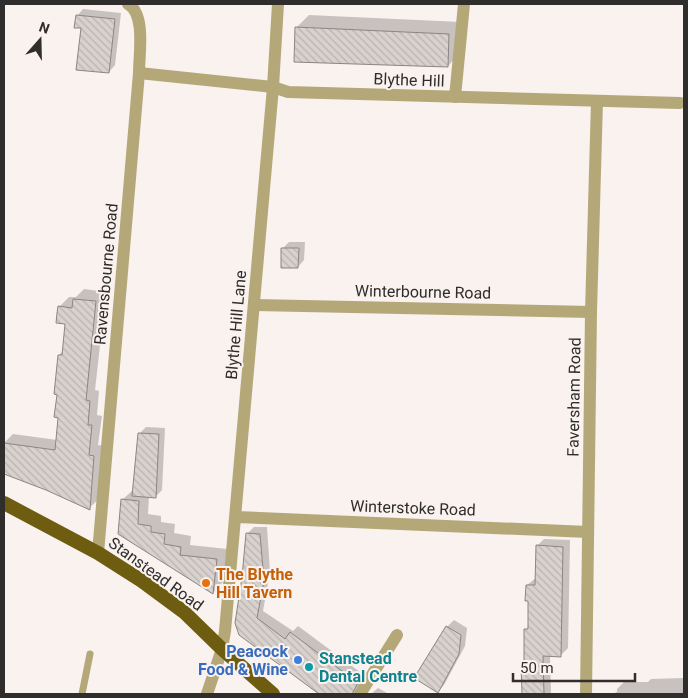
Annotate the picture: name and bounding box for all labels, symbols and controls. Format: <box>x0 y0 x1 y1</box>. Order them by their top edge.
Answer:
north arrow <box>15 15 65 65</box>
text: N <box>37 19 52 37</box>
street label: Blythe Hill <box>373 69 445 91</box>
street label: Ravensbourne Road <box>90 202 122 346</box>
street label: Blythe Hill Lane <box>222 270 250 380</box>
street label: Winterbourne Road <box>355 281 491 303</box>
street label: Faversham Road <box>563 337 585 457</box>
street label: Winterstoke Road <box>350 496 476 520</box>
street label: Stanstead Road <box>105 533 207 615</box>
place label: The Blythe Hill Tavern <box>216 565 293 602</box>
marker: The Blythe Hill Tavern <box>200 577 212 589</box>
place label: Peacock Food & Wine <box>198 642 288 679</box>
place label: Stanstead Dental Centre <box>319 649 417 686</box>
scale bar <box>513 650 636 682</box>
marker: Peacock Food & Wine <box>292 654 304 666</box>
text: 50 m <box>520 659 554 677</box>
marker: Stanstead Dental Centre <box>303 661 315 673</box>

